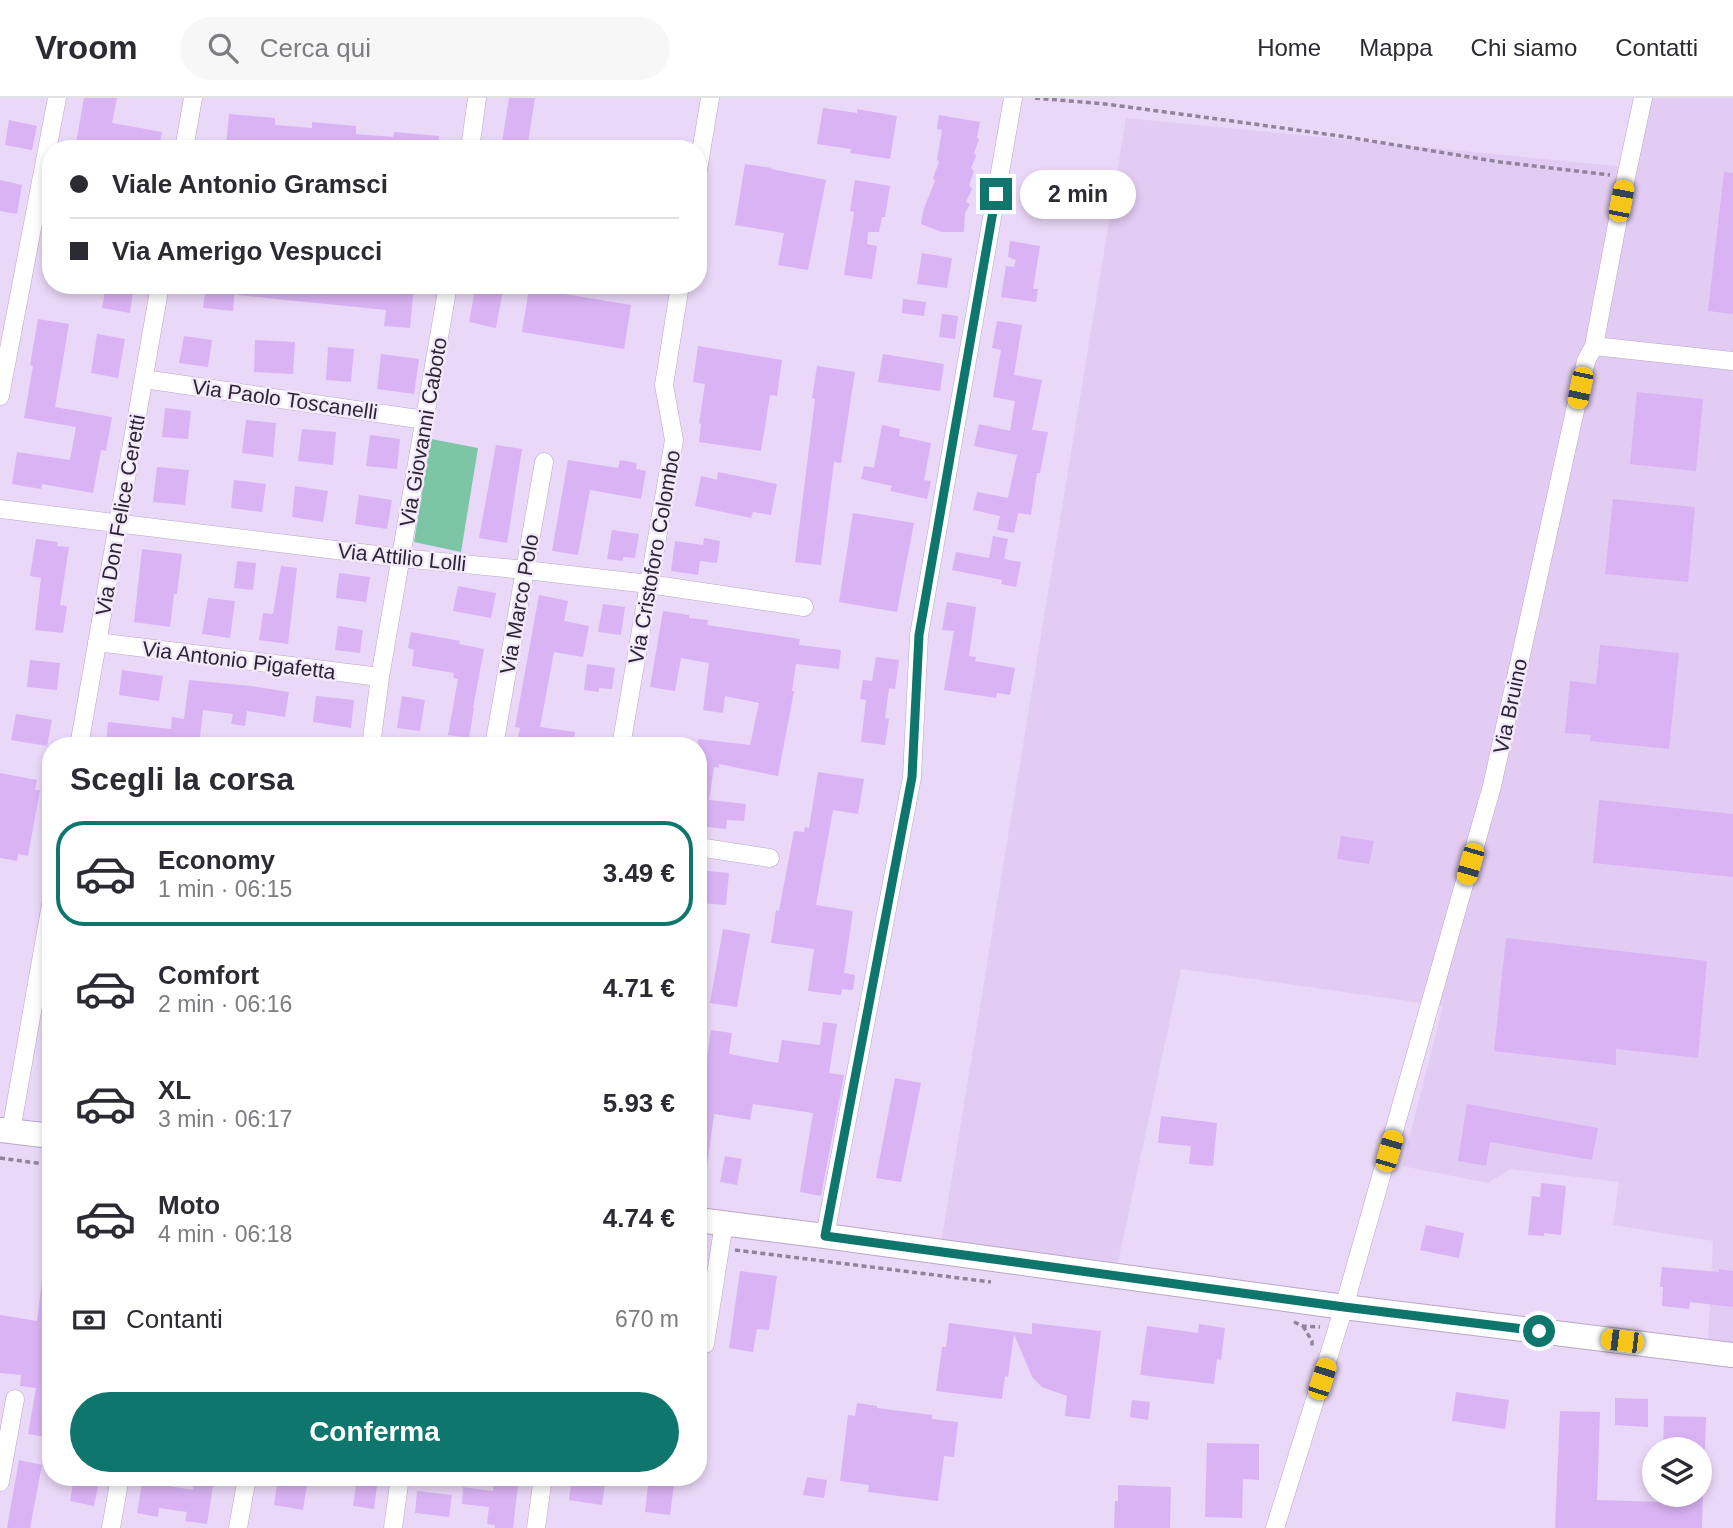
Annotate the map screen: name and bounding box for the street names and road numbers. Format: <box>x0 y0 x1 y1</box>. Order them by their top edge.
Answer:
street label: Via Giovanni Caboto <box>395 335 451 529</box>
street label: Via Paolo Toscanelli <box>191 375 379 423</box>
street label: Via Don Felice Ceretti <box>91 413 149 617</box>
street label: Via Cristoforo Colombo <box>624 448 684 666</box>
street label: Via Marco Polo <box>495 532 543 676</box>
street label: Via Attilio Lolli <box>337 539 467 575</box>
street label: Via Antonio Pigafetta <box>141 637 337 683</box>
street label: Via Bruino <box>1489 656 1531 756</box>

